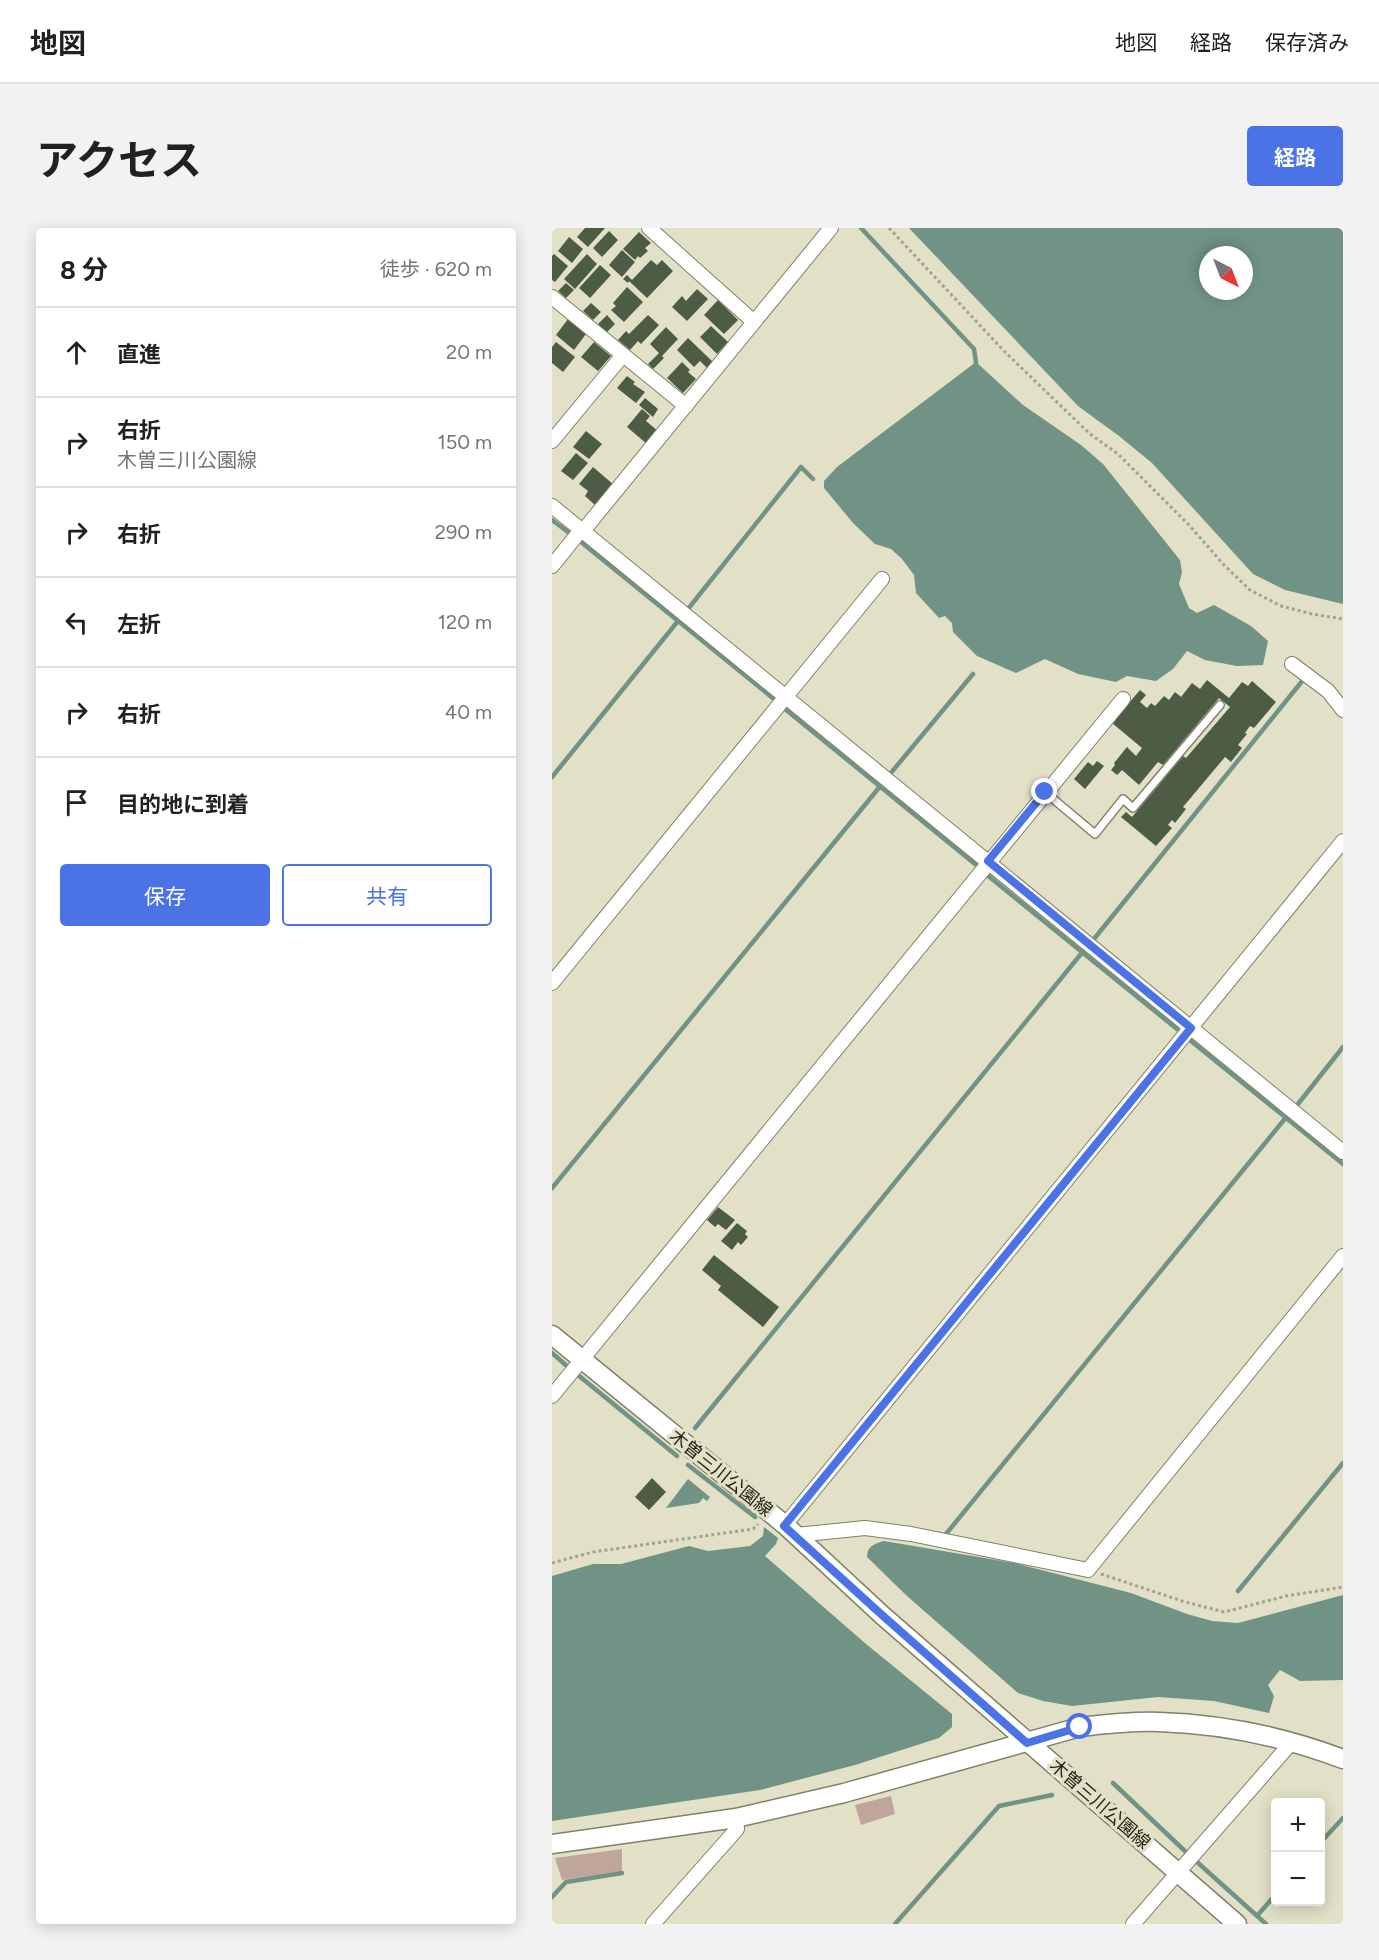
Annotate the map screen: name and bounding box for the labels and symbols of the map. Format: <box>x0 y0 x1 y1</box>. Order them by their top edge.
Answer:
north arrow <box>1199 246 1253 300</box>
route end <box>1031 778 1057 804</box>
street label: 木曽三川公園線 <box>665 1425 777 1521</box>
route start <box>1066 1713 1092 1739</box>
street label: 木曽三川公園線 <box>1045 1754 1155 1854</box>

